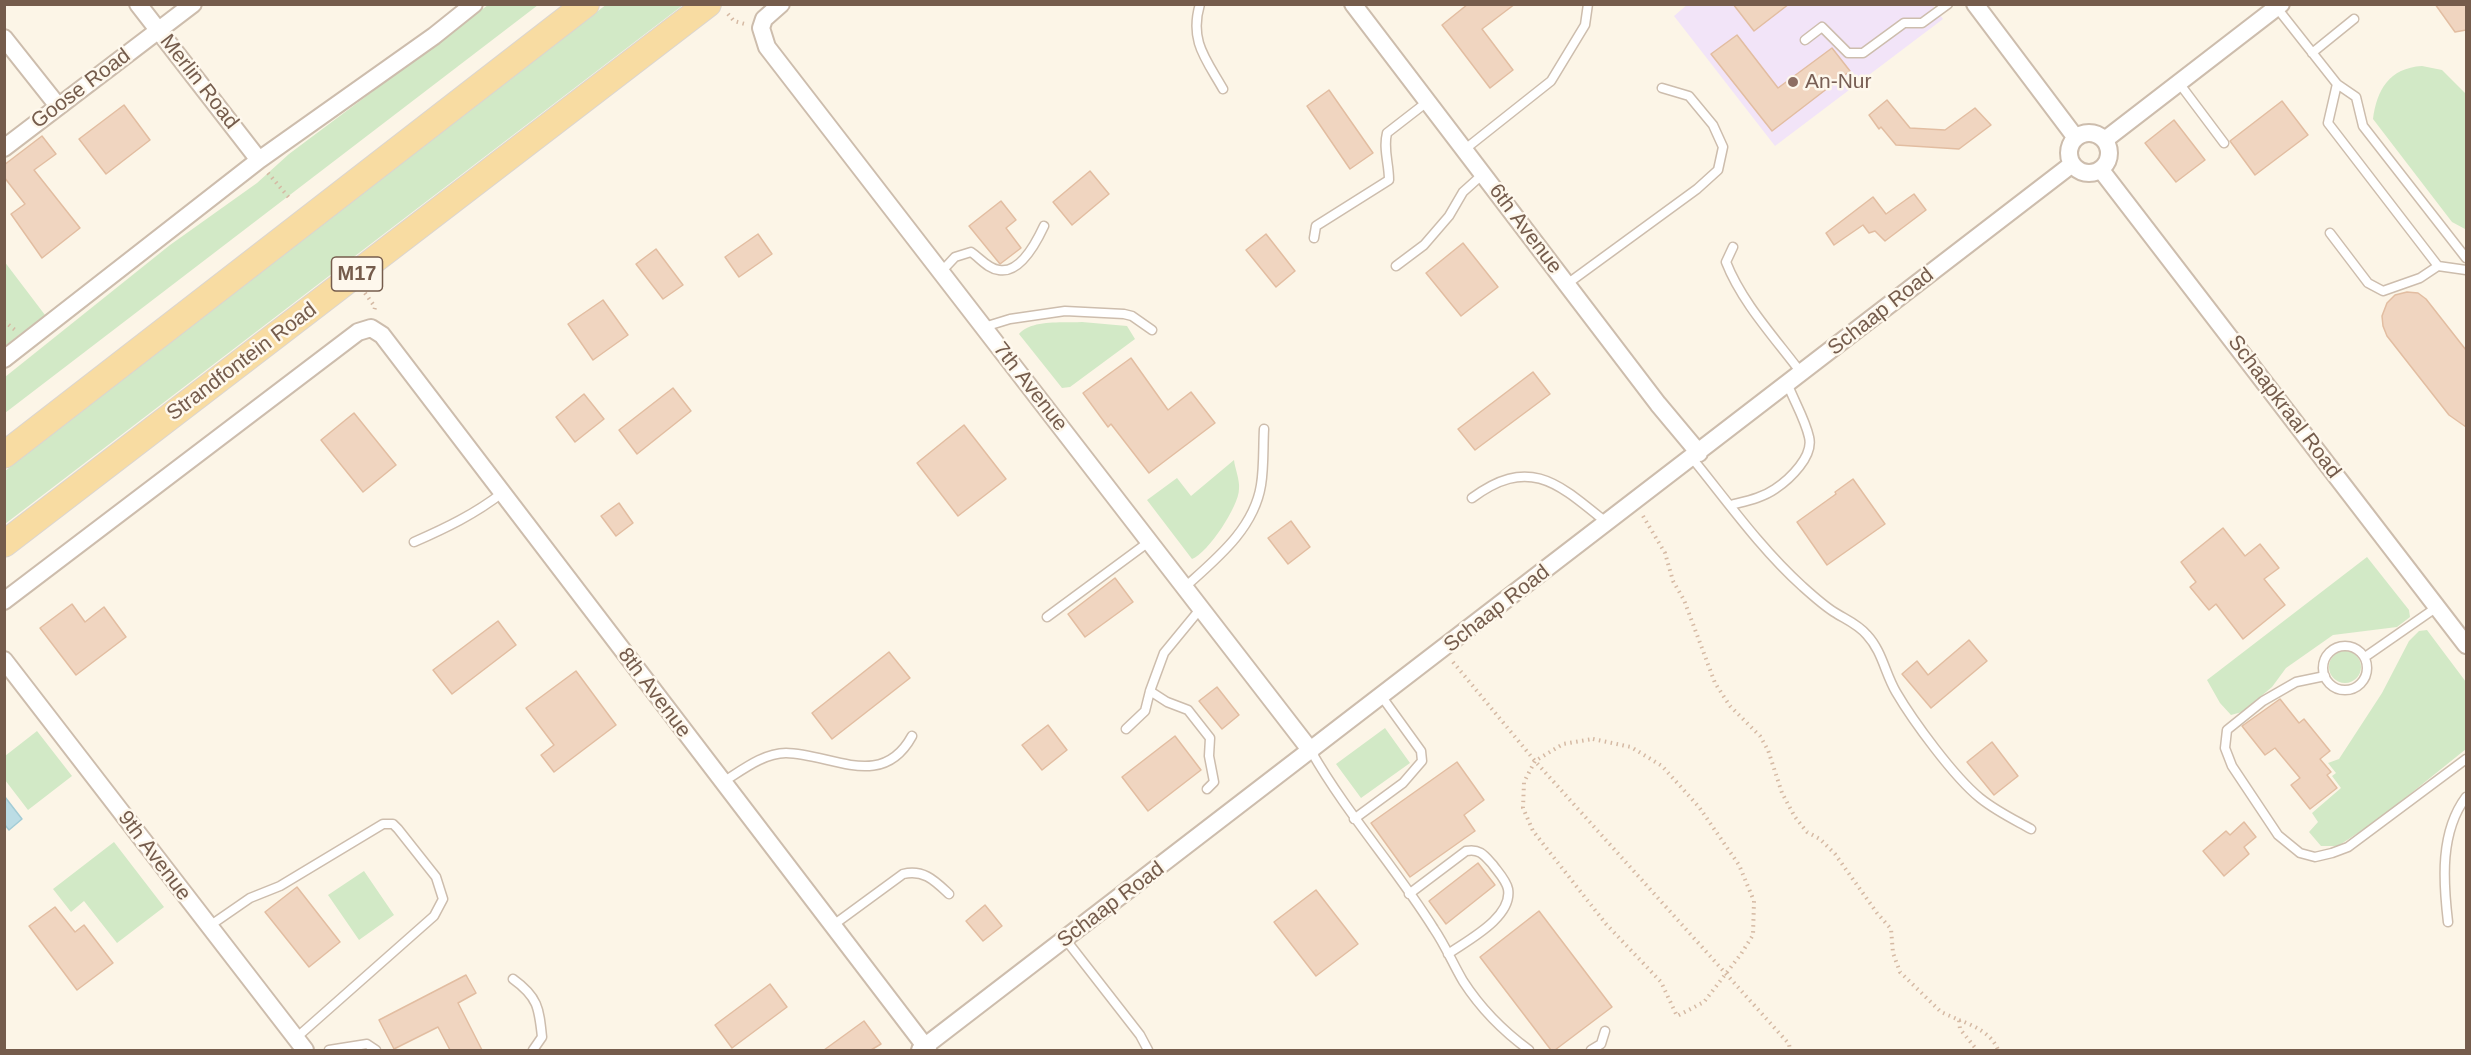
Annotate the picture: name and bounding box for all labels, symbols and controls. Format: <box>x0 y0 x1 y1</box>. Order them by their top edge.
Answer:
street label: Merlin Road <box>154 30 244 134</box>
street label: Goose Road <box>26 43 136 135</box>
place label: An-Nur <box>1805 69 1872 95</box>
marker: An-Nur <box>1786 75 1800 89</box>
street label: 6th Avenue <box>1483 179 1567 279</box>
road number: M17 <box>332 257 382 291</box>
street label: Schaap Road <box>1823 263 1939 361</box>
street label: Strandfontein Road <box>162 297 322 427</box>
street label: Schaapkraal Road <box>2222 330 2346 484</box>
street label: 7th Avenue <box>987 338 1073 436</box>
street label: Schaap Road <box>1439 560 1555 658</box>
street label: 8th Avenue <box>612 643 696 743</box>
street label: 9th Avenue <box>112 806 196 906</box>
street label: Schaap Road <box>1053 857 1169 953</box>

